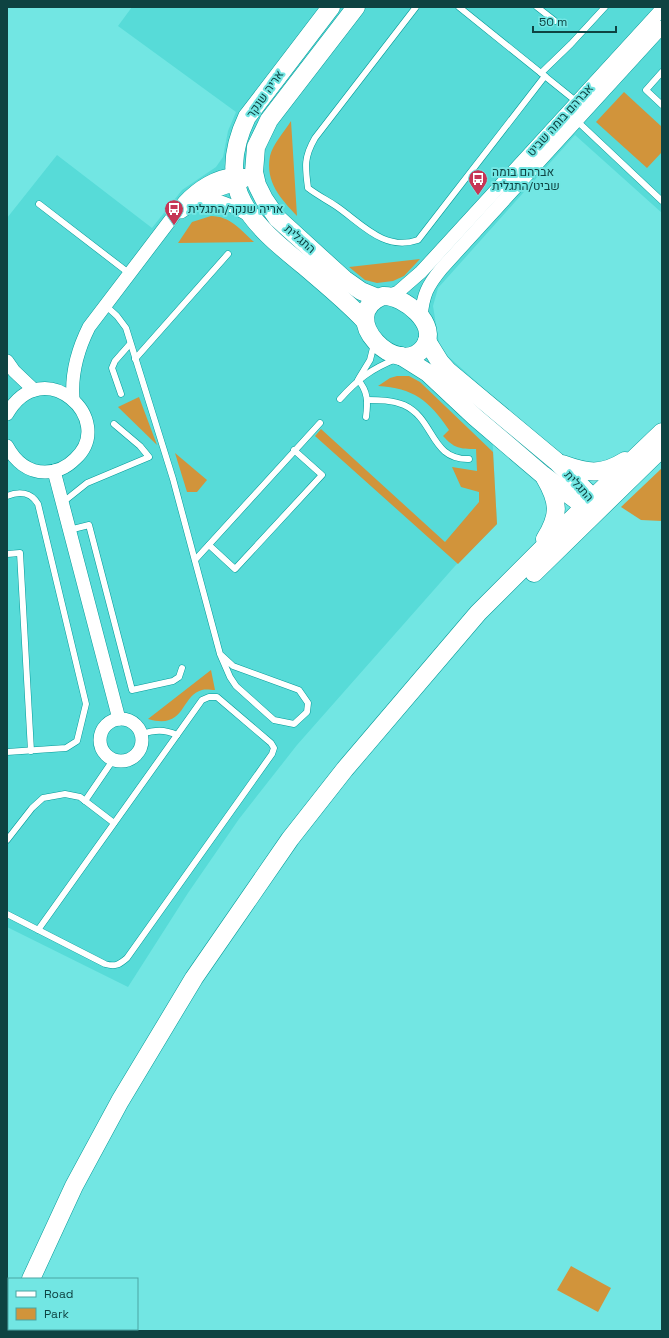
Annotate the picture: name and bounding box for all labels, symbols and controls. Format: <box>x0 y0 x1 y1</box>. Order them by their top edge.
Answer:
scale bar <box>533 8 616 34</box>
text: 50 m <box>539 14 567 30</box>
street label: אריה שנקר <box>243 67 287 121</box>
street label: אברהם בומה שביט <box>523 80 597 160</box>
place label: אברהם בומה שביט/התגלית <box>492 164 560 194</box>
bus stop icon: אברהם בומה שביט/התגלית <box>467 168 489 196</box>
bus stop icon: אריה שנקר/התגלית <box>163 198 185 226</box>
place label: אריה שנקר/התגלית <box>188 201 284 217</box>
street label: התגלית <box>281 221 319 257</box>
street label: התגלית <box>561 467 597 505</box>
legend <box>8 1278 138 1330</box>
text: Road <box>44 1286 73 1302</box>
text: Park <box>44 1306 69 1322</box>

